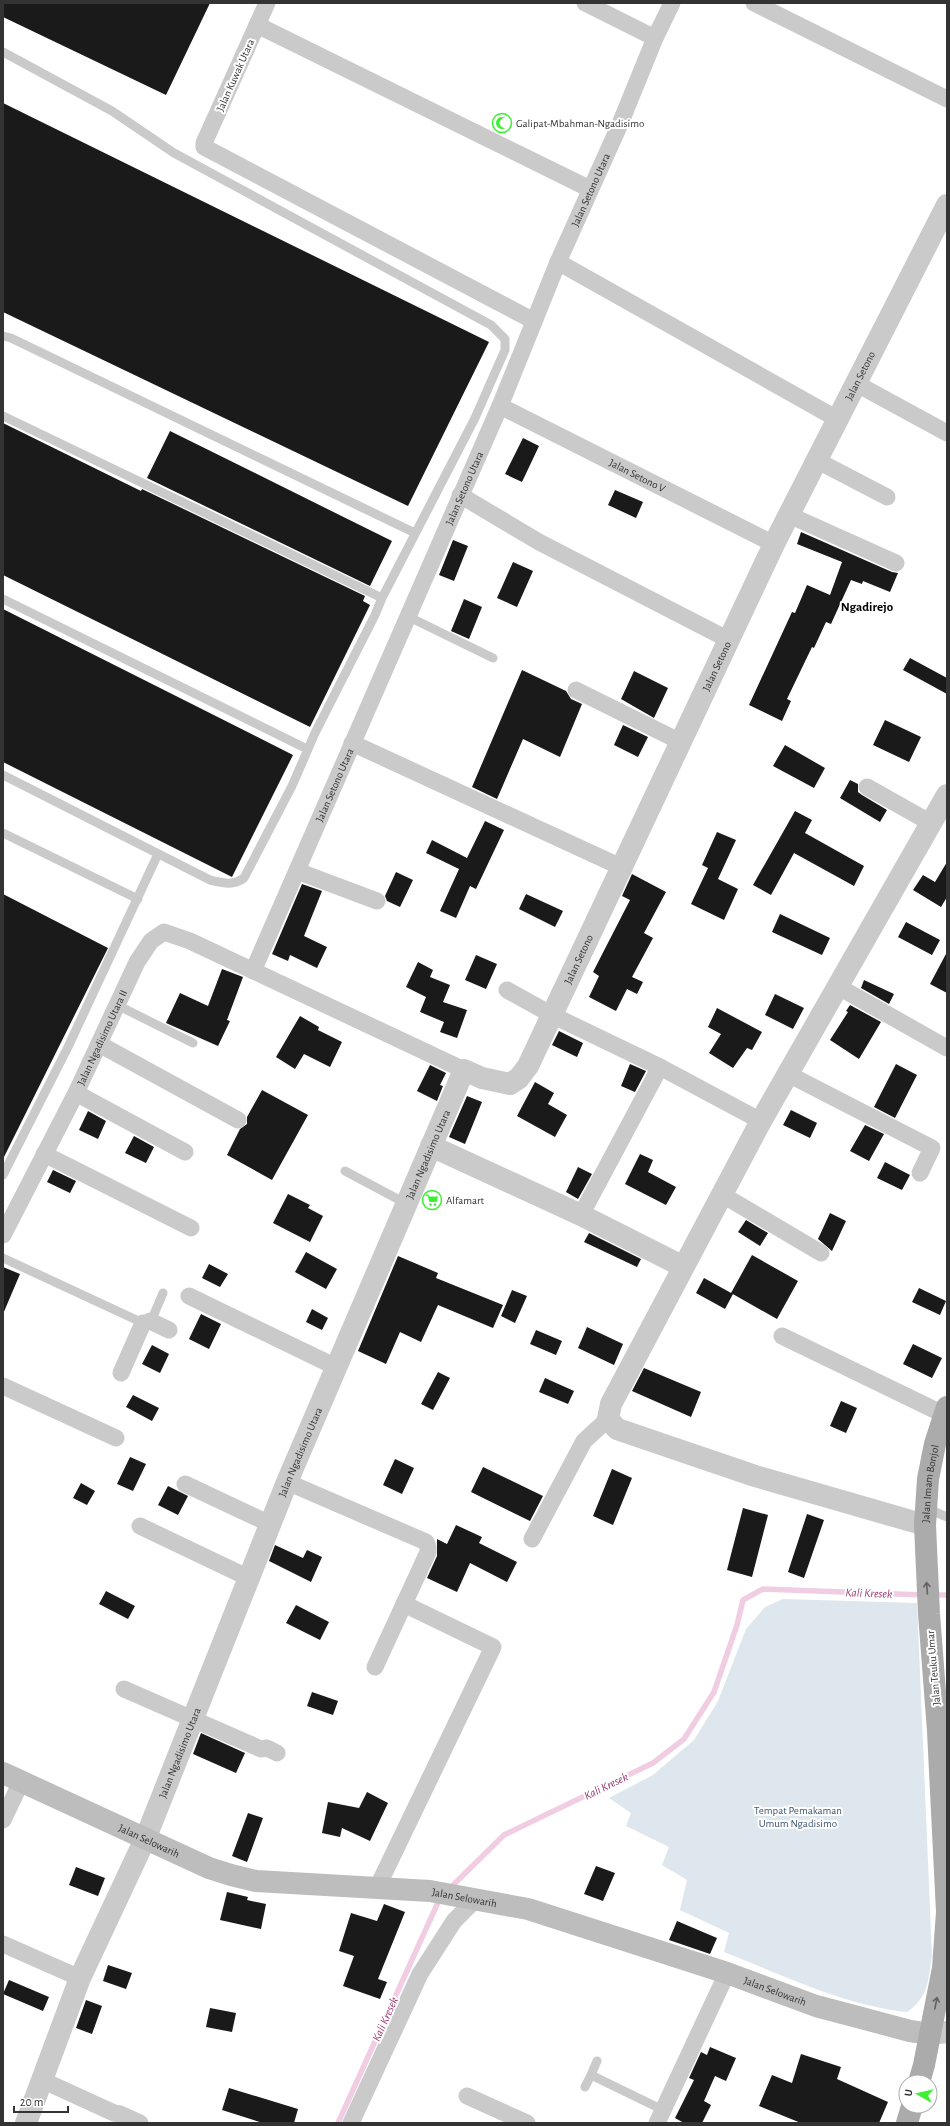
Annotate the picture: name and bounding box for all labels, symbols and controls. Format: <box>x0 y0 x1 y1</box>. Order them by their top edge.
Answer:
street label: Jalan Kuwak Utara <box>215 37 256 113</box>
mosque icon: Galipat-Mbahman-Ngadisimo <box>491 112 513 134</box>
place label: Galipat-Mbahman-Ngadisimo <box>516 118 644 129</box>
street label: Jalan Setono Utara <box>570 152 612 228</box>
street label: Jalan Setono <box>843 350 877 402</box>
street label: Jalan Setono Utara <box>444 450 485 527</box>
street label: Jalan Setono V <box>607 457 668 495</box>
district label: Ngadirejo <box>841 601 894 614</box>
street label: Jalan Setono <box>701 640 733 693</box>
street label: Jalan Setono Utara <box>314 747 356 824</box>
street label: Jalan Setono <box>562 933 595 986</box>
street label: Jalan Ngadisimo Utara II <box>75 988 129 1087</box>
street label: Jalan Ngadisimo Utara <box>404 1108 452 1201</box>
supermarket icon: Alfamart <box>421 1189 443 1211</box>
place label: Alfamart <box>446 1195 485 1206</box>
street label: Jalan Ngadisimo Utara <box>277 1406 324 1499</box>
street label: Jalan Imam Bonjol <box>920 1444 941 1523</box>
one-way arrow <box>923 1582 930 1595</box>
water label: Kali Kresek <box>845 1586 893 1600</box>
street label: Jalan Teuku Umar <box>925 1630 942 1706</box>
street label: Jalan Ngadisimo Utara <box>157 1706 203 1800</box>
water label: Kali Kresek <box>582 1770 630 1802</box>
park label: Tempat Pemakaman Umum Ngadisimo <box>754 1805 842 1829</box>
street label: Jalan Selowarih <box>117 1822 181 1860</box>
street label: Jalan Selowarih <box>431 1886 498 1909</box>
street label: Jalan Selowarih <box>742 1975 808 2008</box>
water label: Kali Kresek <box>370 1995 400 2043</box>
one-way arrow <box>932 1997 940 2010</box>
north arrow <box>898 2074 938 2114</box>
scale bar <box>14 2088 68 2114</box>
text: U <box>903 2088 915 2097</box>
text: 20 m <box>20 2096 43 2108</box>

